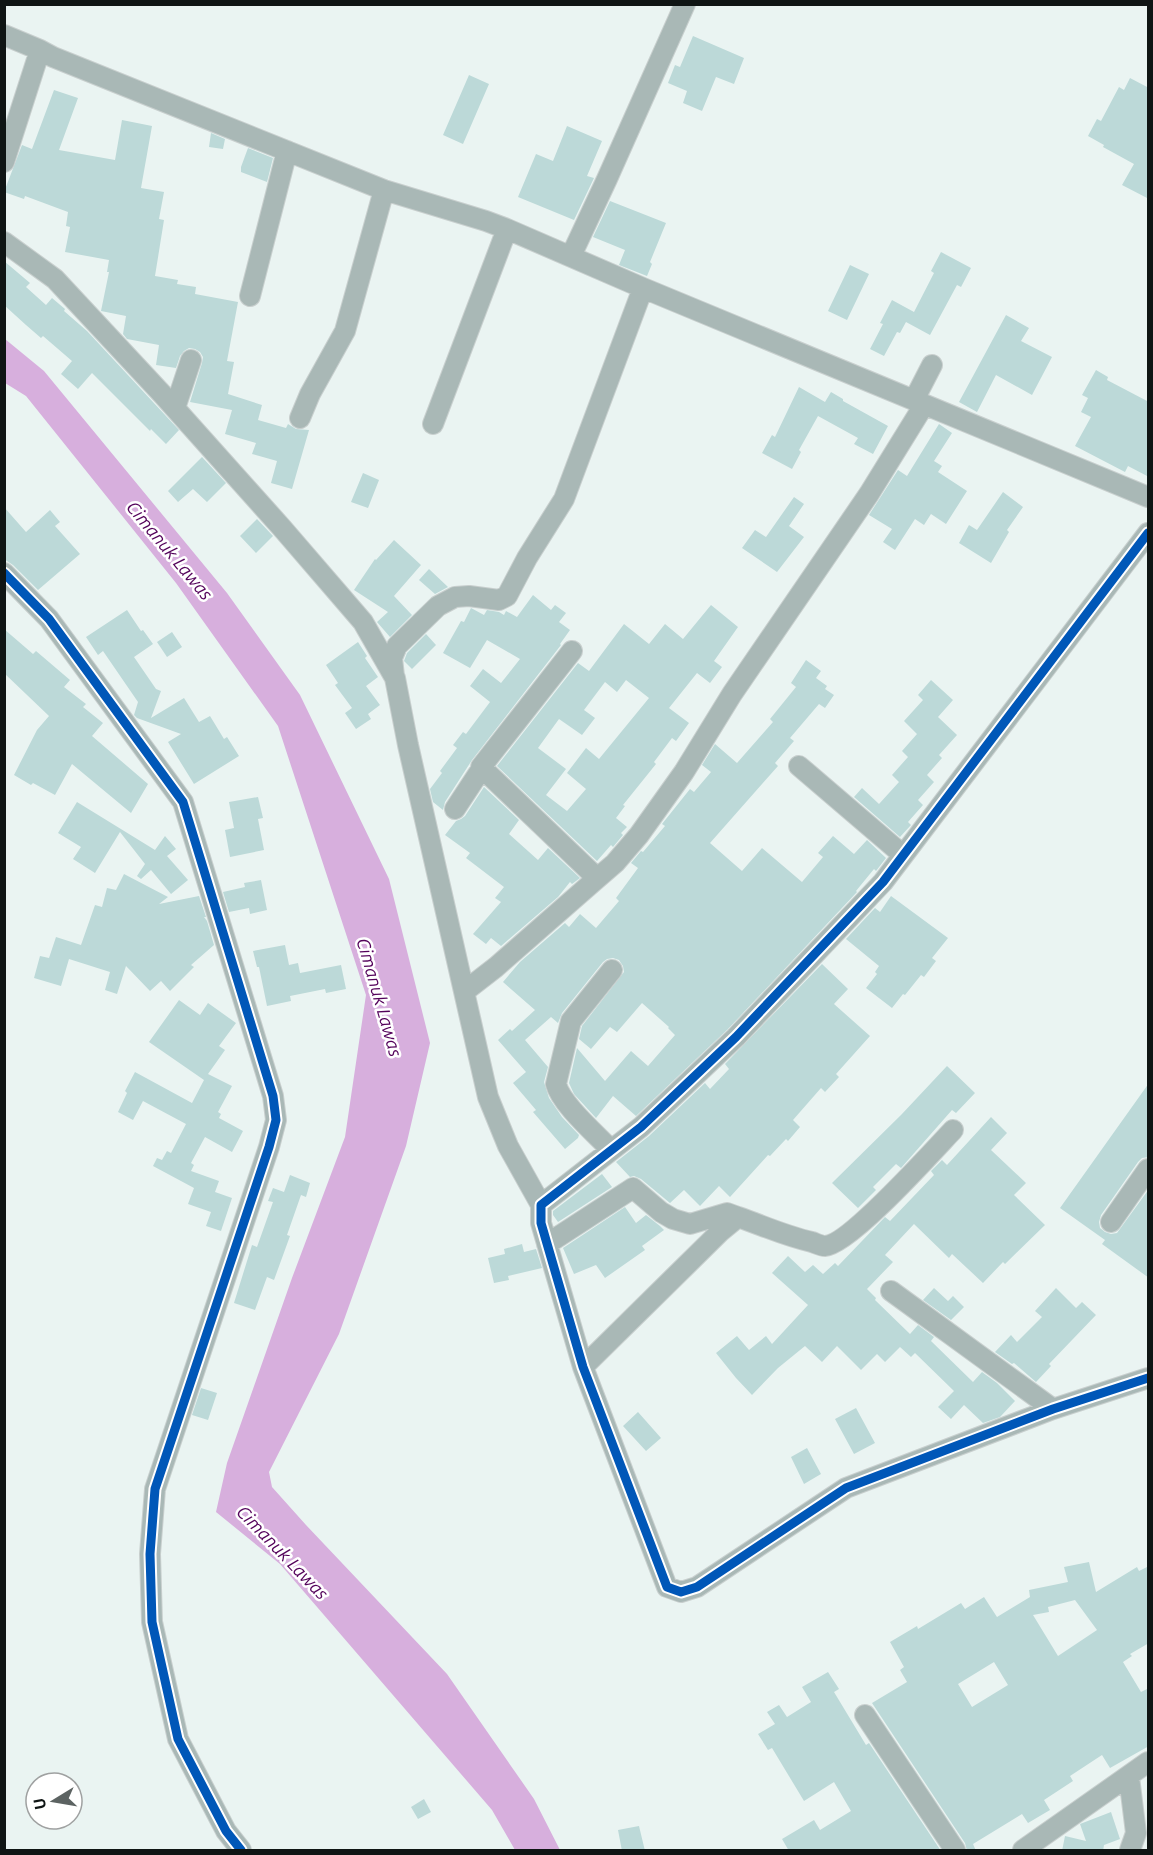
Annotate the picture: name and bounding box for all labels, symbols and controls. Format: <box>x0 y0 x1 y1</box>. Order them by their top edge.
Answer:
water label: Cimanuk Lawas <box>123 497 217 604</box>
water label: Cimanuk Lawas <box>353 935 407 1059</box>
water label: Cimanuk Lawas <box>233 1501 333 1603</box>
north arrow <box>24 1771 84 1831</box>
text: U <box>29 1797 49 1811</box>

